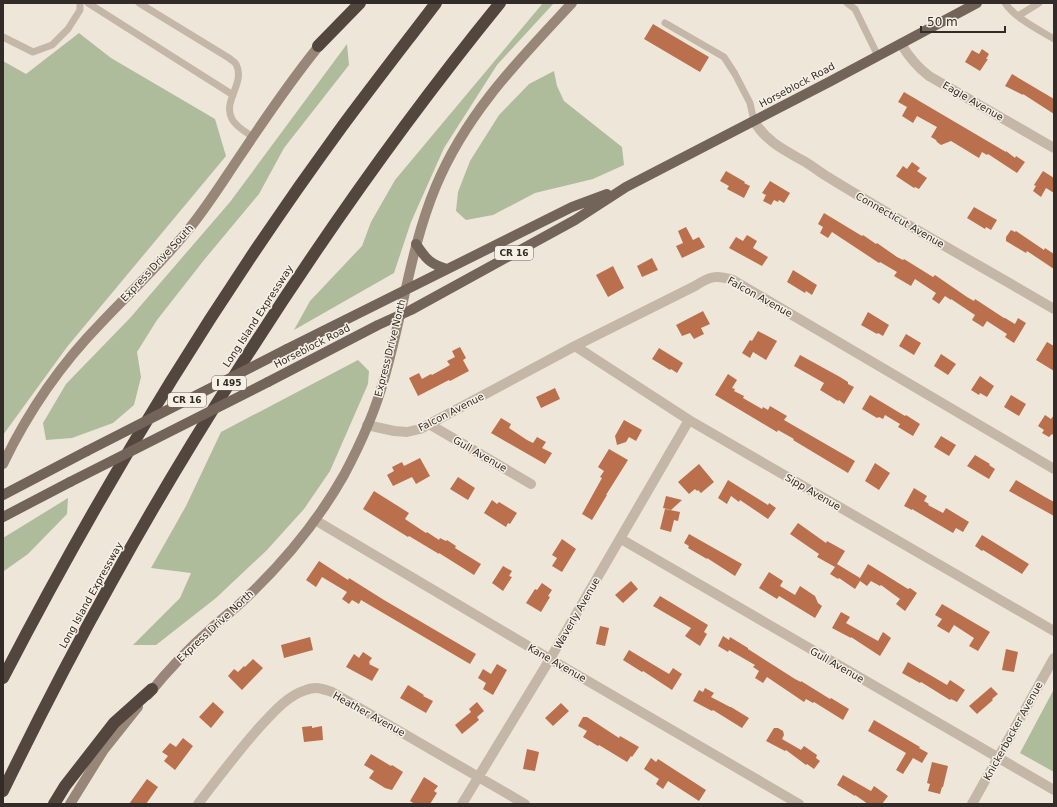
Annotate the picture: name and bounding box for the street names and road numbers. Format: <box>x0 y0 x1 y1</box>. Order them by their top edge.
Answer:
street label: Horseblock Road <box>757 60 837 110</box>
street label: Eagle Avenue <box>941 79 1005 123</box>
street label: Connecticut Avenue <box>854 190 946 250</box>
street label: Express Drive South <box>118 222 196 304</box>
road number: CR 16 <box>495 246 533 260</box>
street label: Long Island Expressway <box>221 263 295 369</box>
street label: Falcon Avenue <box>726 275 794 319</box>
street label: Express Drive North <box>373 298 407 398</box>
street label: Horseblock Road <box>272 322 352 370</box>
road number: I 495 <box>212 376 246 390</box>
street label: Falcon Avenue <box>416 391 486 433</box>
road number: CR 16 <box>168 393 206 407</box>
street label: Gull Avenue <box>451 434 509 474</box>
street label: Sipp Avenue <box>783 472 843 512</box>
street label: Long Island Expressway <box>57 540 125 650</box>
street label: Waverly Avenue <box>552 575 602 651</box>
street label: Express Drive North <box>175 588 255 664</box>
street label: Kane Avenue <box>526 642 588 684</box>
street label: Gull Avenue <box>808 645 866 685</box>
street label: Knickerbocker Avenue <box>981 680 1045 782</box>
street label: Heather Avenue <box>331 690 407 738</box>

